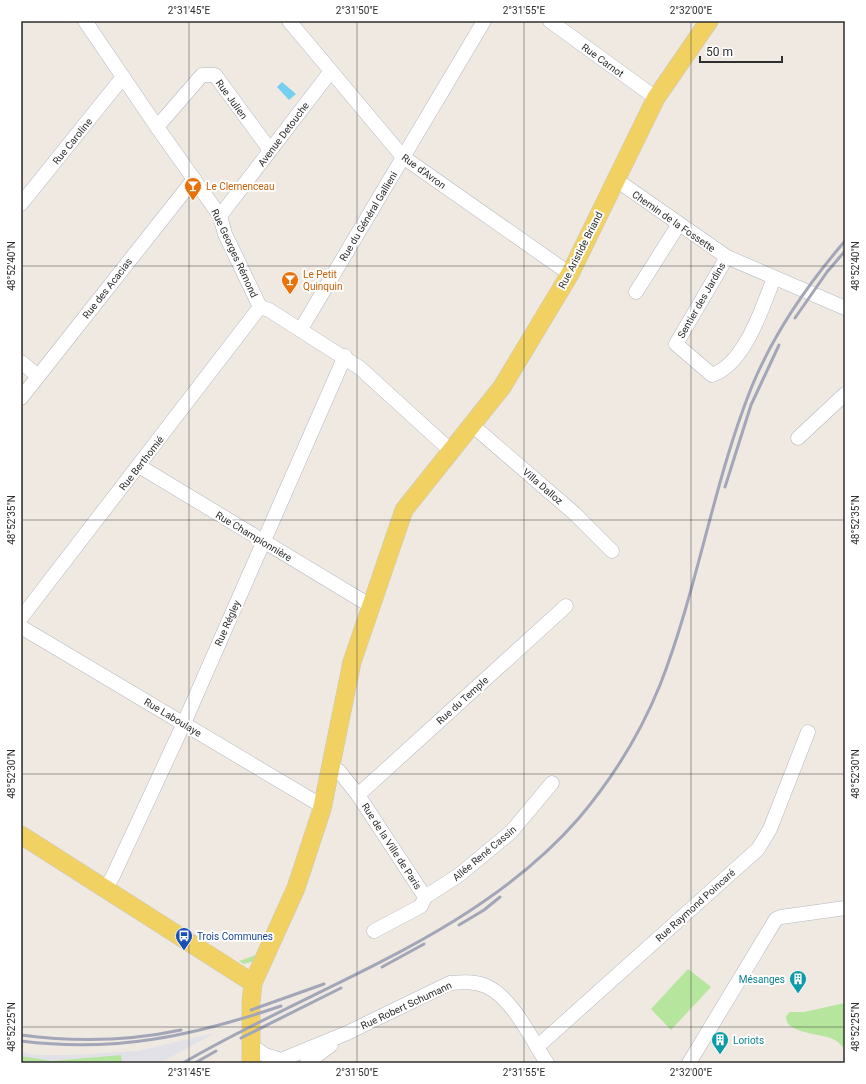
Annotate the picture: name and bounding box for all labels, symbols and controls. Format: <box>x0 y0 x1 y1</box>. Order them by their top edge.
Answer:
text: 2°31'45"E <box>168 5 211 16</box>
text: 2°31'50"E <box>336 5 379 16</box>
text: 2°31'55"E <box>503 5 546 16</box>
text: 2°32'00"E <box>670 5 713 16</box>
scale bar <box>700 38 782 64</box>
street label: Rue Carnot <box>580 41 626 79</box>
text: 50 m <box>706 45 733 59</box>
street label: Rue Julien <box>214 77 250 121</box>
street label: Avenue Detouche <box>256 100 311 169</box>
street label: Rue Caroline <box>50 116 94 167</box>
street label: Rue d'Avron <box>399 152 448 191</box>
street label: Rue du Général Gallieni <box>337 170 400 263</box>
bar icon: Le Clemenceau <box>183 176 203 201</box>
place label: Le Clemenceau <box>206 181 275 192</box>
street label: Chemin de la Fossette <box>630 189 717 254</box>
street label: Rue Georges Rémond <box>209 207 260 299</box>
street label: Rue Aristide Briand <box>556 210 605 290</box>
text: 48°52'40"N <box>6 241 17 291</box>
text: 48°52'40"N <box>850 241 861 291</box>
street label: Rue des Acacias <box>80 256 134 321</box>
street label: Sentier des Jardins <box>675 261 728 340</box>
place label: Le Petit Quinquin <box>303 269 343 292</box>
bar icon: Le Petit Quinquin <box>280 270 300 295</box>
street label: Rue Berthomié <box>117 434 166 493</box>
street label: Villa Dalloz <box>521 466 565 507</box>
text: 48°52'35"N <box>6 495 17 545</box>
text: 48°52'35"N <box>850 495 861 545</box>
street label: Rue Championnière <box>214 509 294 563</box>
street label: Rue Régley <box>212 598 243 648</box>
street label: Rue du Temple <box>434 674 490 726</box>
street label: Rue Laboulaye <box>142 696 203 739</box>
text: 48°52'30"N <box>6 749 17 799</box>
text: 48°52'30"N <box>850 749 861 799</box>
street label: Rue de la Ville de Paris <box>360 801 424 892</box>
street label: Allée René Cassin <box>450 824 518 883</box>
street label: Rue Raymond Poincaré <box>653 867 737 944</box>
bus stop icon: Trois Communes <box>174 926 194 951</box>
place label: Trois Communes <box>197 931 273 942</box>
building icon: Mésanges <box>788 969 808 994</box>
place label: Mésanges <box>739 974 785 985</box>
street label: Rue Robert Schumann <box>359 980 453 1031</box>
text: 48°52'25"N <box>6 1002 17 1052</box>
text: 48°52'25"N <box>850 1002 861 1052</box>
building icon: Loriots <box>710 1030 730 1055</box>
place label: Loriots <box>733 1035 764 1046</box>
text: 2°31'45"E <box>168 1067 211 1078</box>
text: 2°31'50"E <box>336 1067 379 1078</box>
text: 2°31'55"E <box>503 1067 546 1078</box>
text: 2°32'00"E <box>670 1067 713 1078</box>

